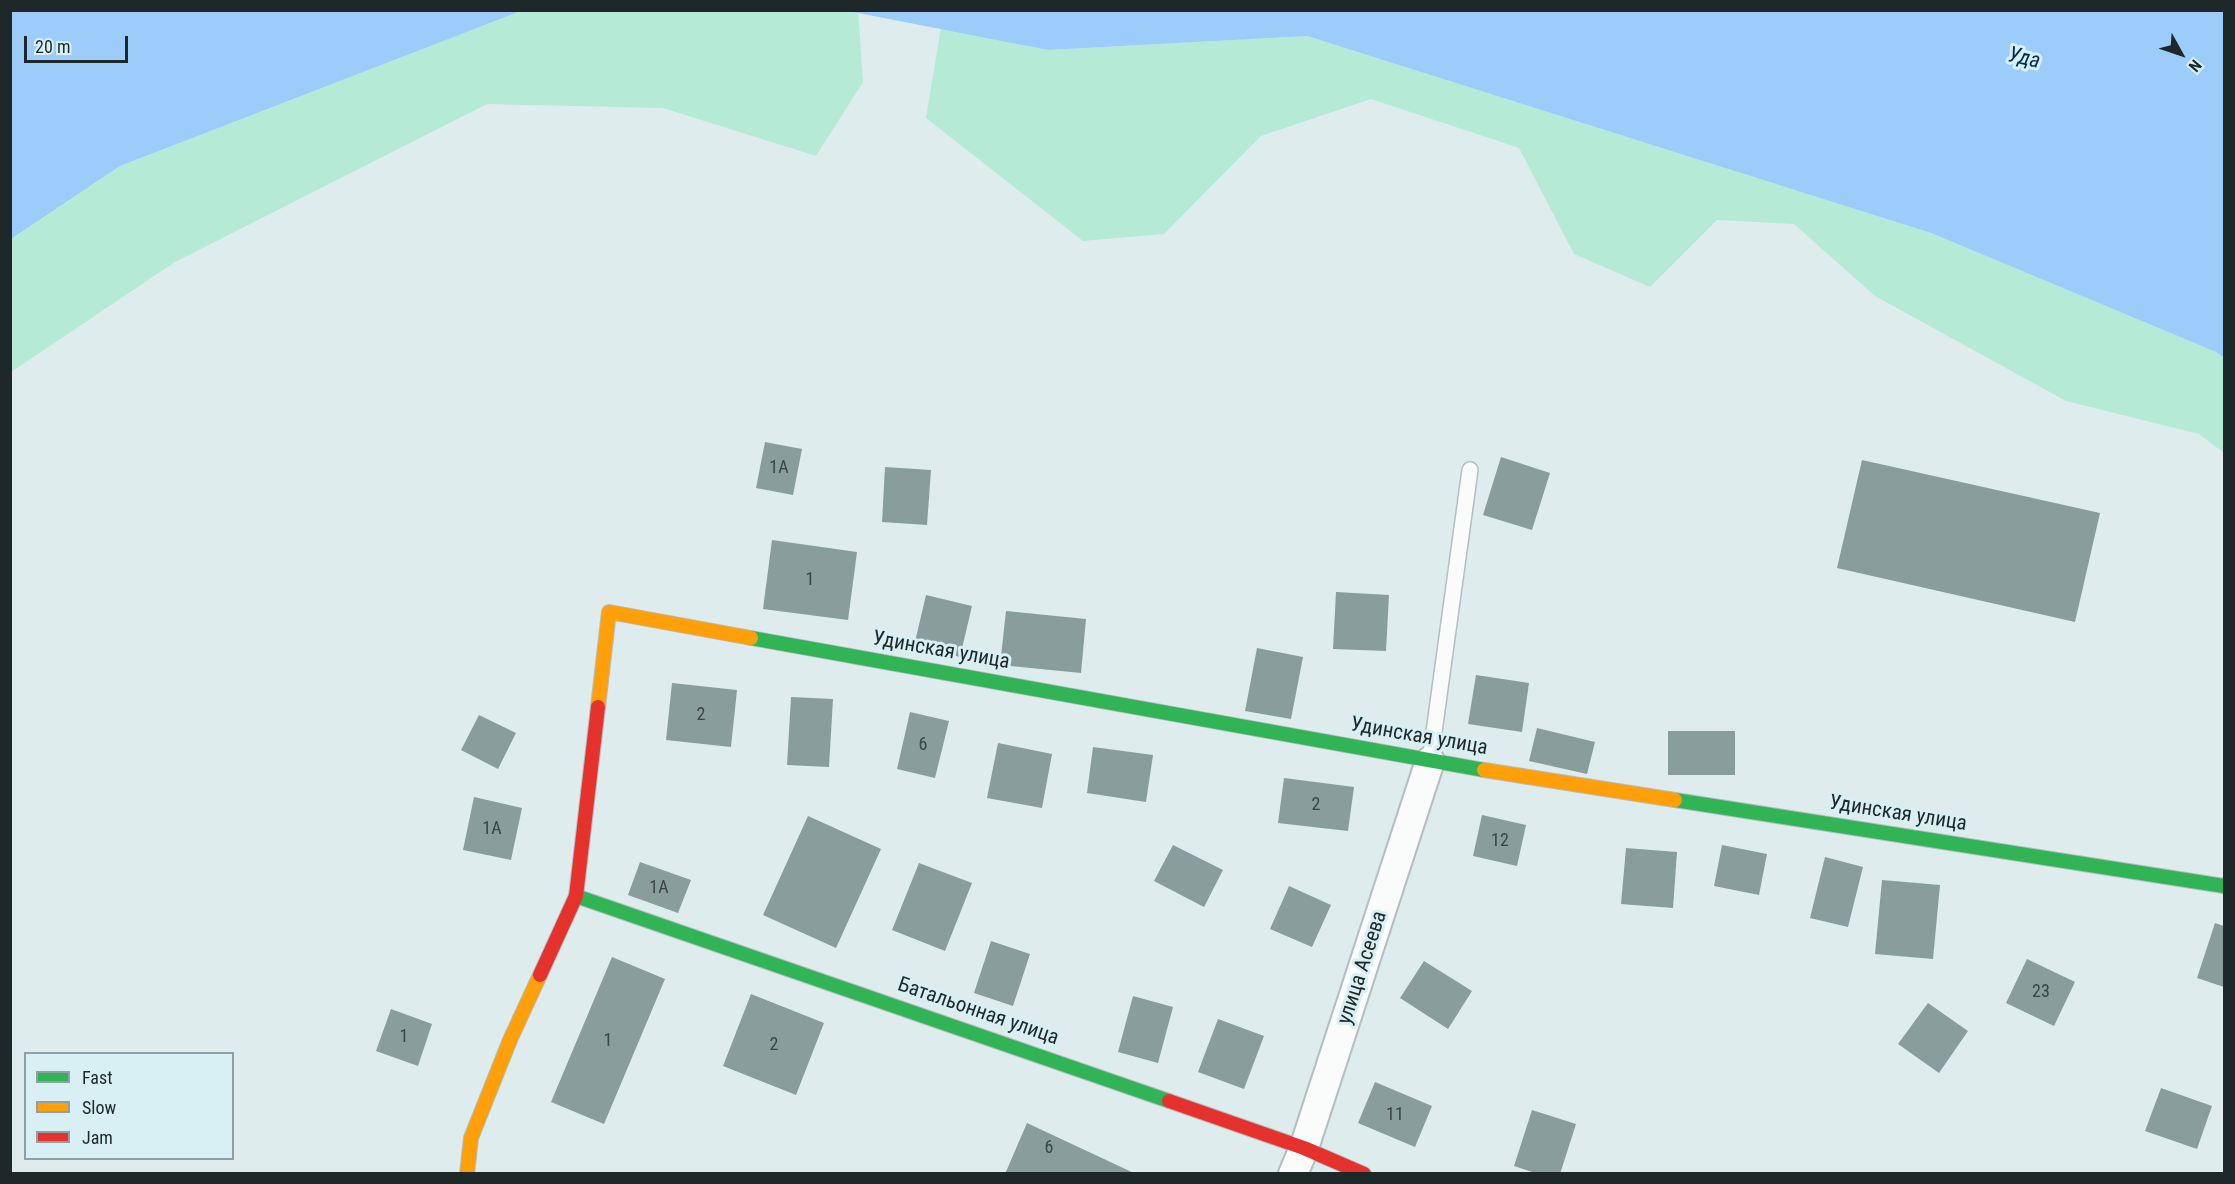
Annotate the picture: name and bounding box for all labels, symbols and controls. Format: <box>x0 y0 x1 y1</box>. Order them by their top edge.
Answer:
scale bar <box>27 24 130 62</box>
north arrow <box>2151 24 2211 84</box>
text: 20 m <box>35 36 70 57</box>
water label: Уда <box>2005 42 2043 76</box>
text: N <box>2185 56 2206 76</box>
house number: 1А <box>769 457 789 479</box>
house number: 1 <box>806 569 814 591</box>
street label: Удинская улица <box>870 627 1012 675</box>
house number: 2 <box>697 704 705 726</box>
street label: Удинская улица <box>1348 713 1490 761</box>
house number: 6 <box>919 734 927 756</box>
street label: Удинская улица <box>1827 791 1969 837</box>
house number: 2 <box>1312 794 1320 816</box>
house number: 1А <box>482 818 502 840</box>
house number: 12 <box>1491 830 1509 852</box>
house number: 1А <box>649 877 669 899</box>
street label: улица Асеева <box>1333 908 1393 1028</box>
street label: Батальонная улица <box>894 973 1062 1051</box>
house number: 23 <box>2032 981 2050 1003</box>
house number: 1 <box>400 1026 408 1048</box>
house number: 1 <box>604 1030 612 1052</box>
house number: 2 <box>770 1034 778 1056</box>
legend <box>24 1052 234 1160</box>
text: Fast <box>82 1067 113 1088</box>
text: Slow <box>82 1097 116 1118</box>
house number: 11 <box>1386 1104 1404 1126</box>
text: Jam <box>82 1127 113 1148</box>
house number: 6 <box>1045 1137 1053 1159</box>

